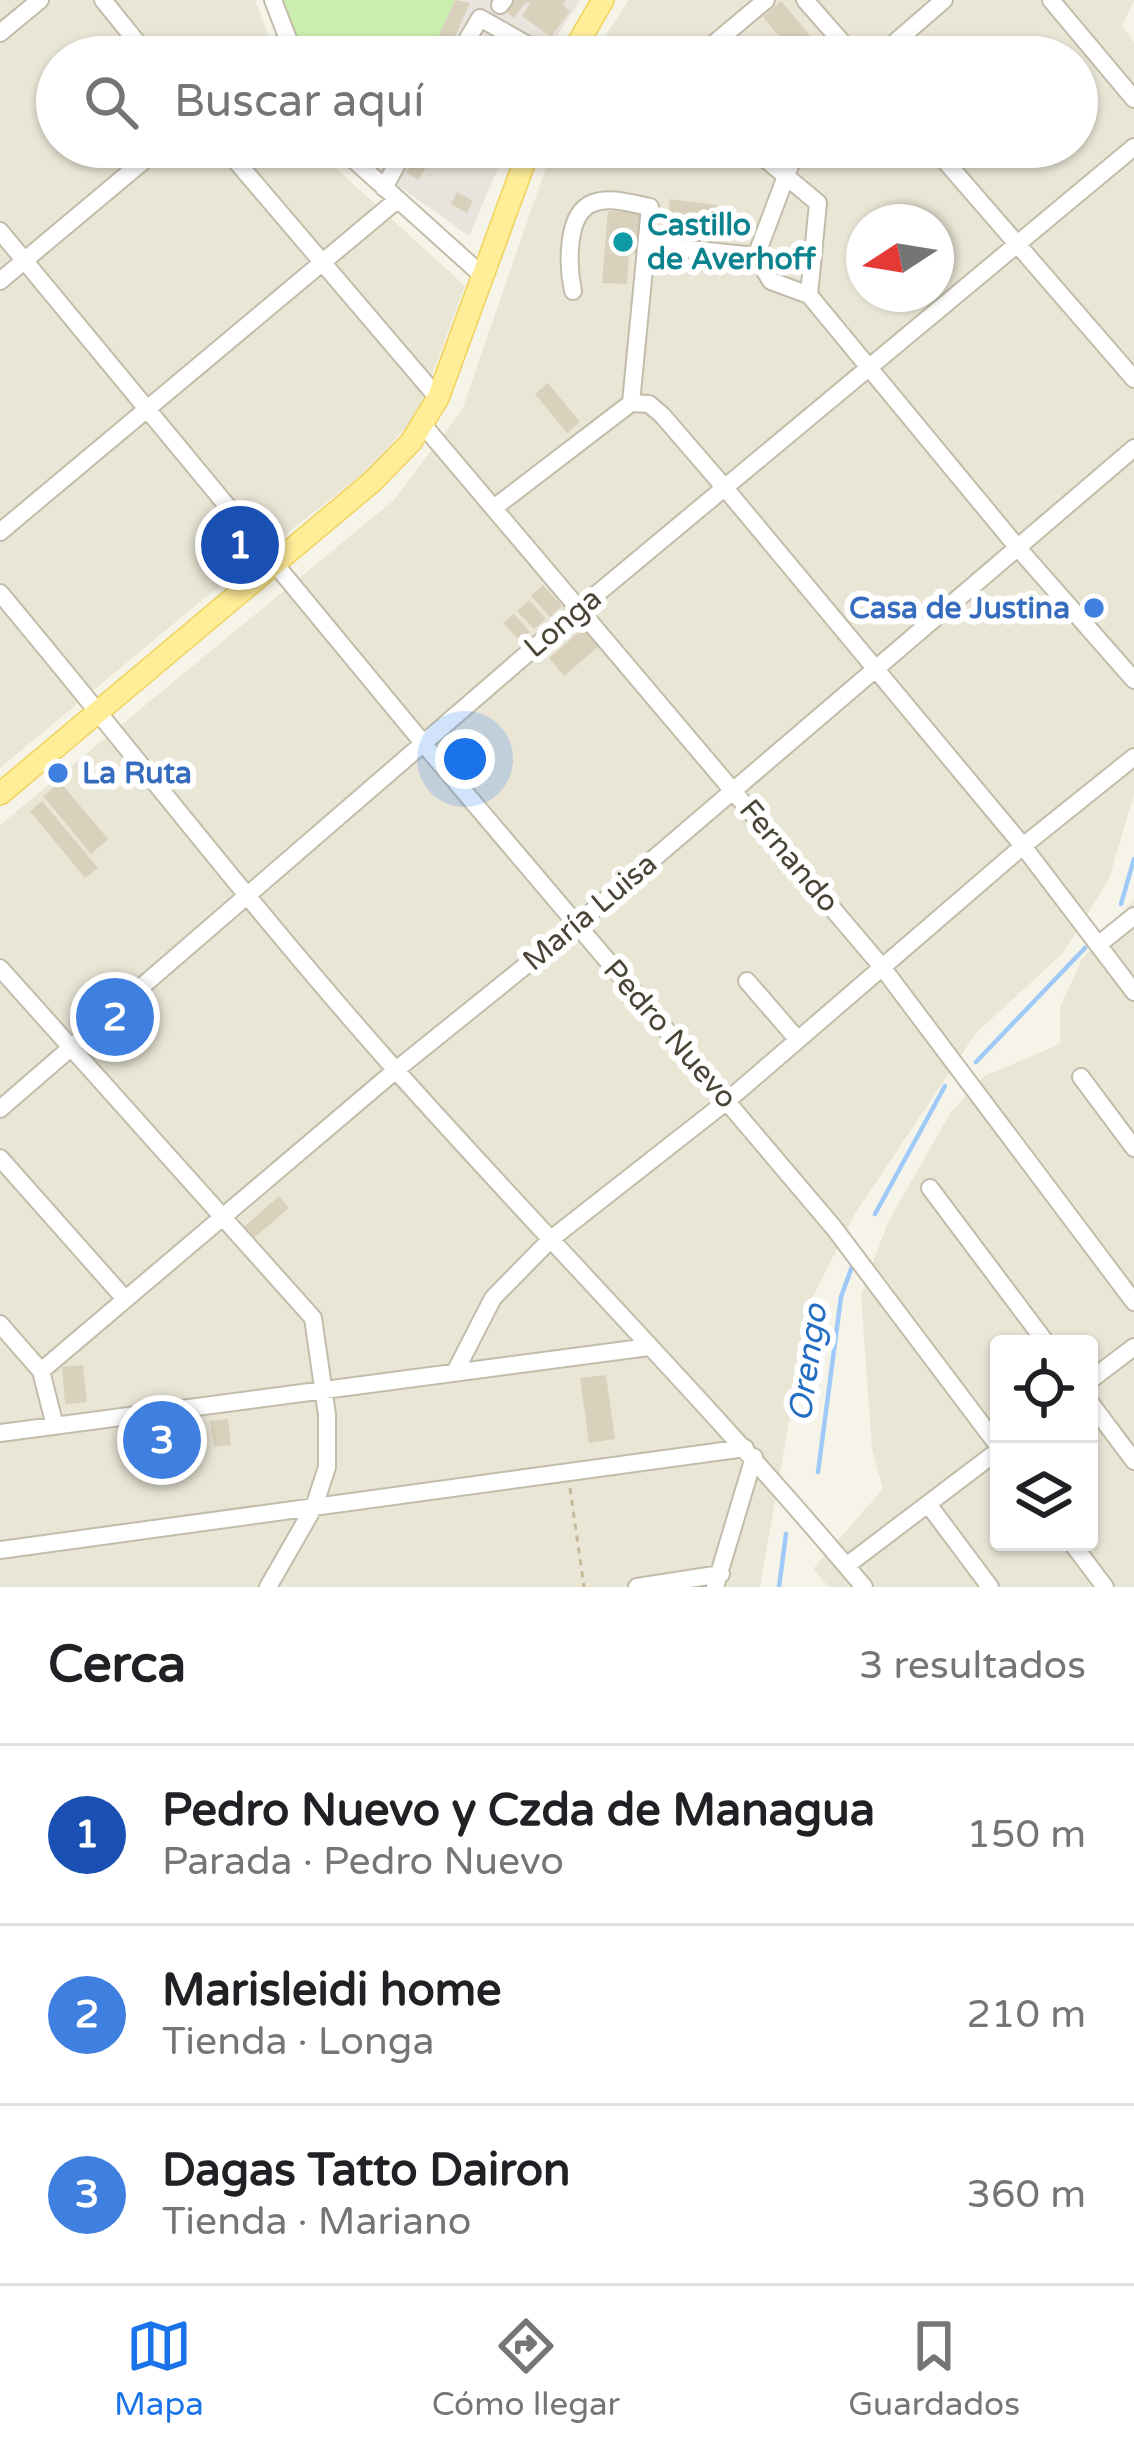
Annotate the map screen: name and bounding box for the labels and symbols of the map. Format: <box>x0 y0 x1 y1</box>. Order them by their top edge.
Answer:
north arrow <box>846 204 954 312</box>
place label: Castillo de Averhoff <box>647 207 817 278</box>
marker: Castillo de Averhoff <box>610 229 636 255</box>
pin: 1 <box>201 500 279 590</box>
street label: Longa <box>517 580 609 666</box>
place label: Casa de Justina <box>849 590 1070 627</box>
marker: Casa de Justina <box>1081 595 1107 621</box>
your location <box>435 729 495 789</box>
place label: La Ruta <box>82 755 192 792</box>
marker: La Ruta <box>45 760 71 786</box>
street label: Fernando <box>731 792 847 920</box>
street label: María Luisa <box>515 845 665 979</box>
street label: Pedro Nuevo <box>595 952 745 1116</box>
pin: 2 <box>76 972 154 1062</box>
water label: Orengo <box>780 1300 836 1424</box>
pin: 3 <box>123 1395 201 1485</box>

